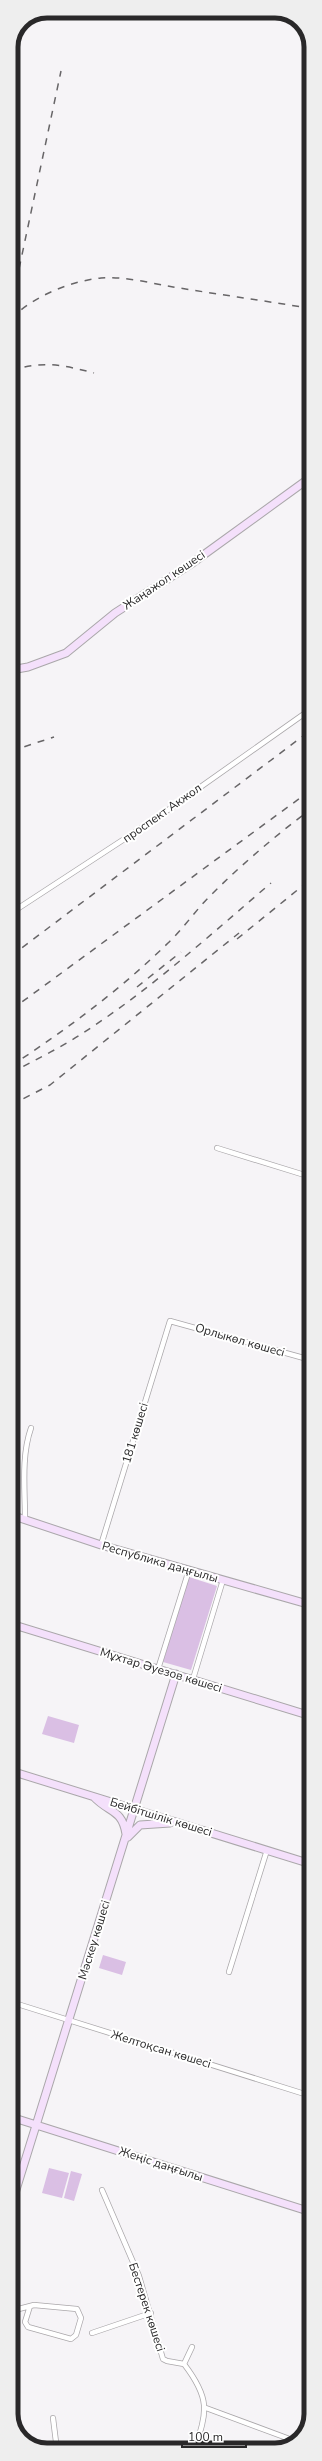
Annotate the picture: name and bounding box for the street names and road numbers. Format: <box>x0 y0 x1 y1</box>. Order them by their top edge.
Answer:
street label: Жаңажол көшесі <box>120 547 208 613</box>
street label: проспект Акжол <box>119 780 205 846</box>
street label: Орлыкөл көшесі <box>193 1320 287 1360</box>
street label: 181 көшесі <box>118 1401 152 1465</box>
street label: Республика даңғылы <box>100 1538 220 1586</box>
street label: Мұхтар Әуезов көшесі <box>98 1644 224 1696</box>
street label: Бейбітшілік көшесі <box>108 1794 214 1840</box>
street label: Мәскеу көшесі <box>74 1898 114 1982</box>
street label: Желтоқсан көшесі <box>109 2026 213 2072</box>
street label: Жеңіс даңғылы <box>117 2143 205 2185</box>
street label: Бестерек көшесі <box>125 2260 169 2354</box>

